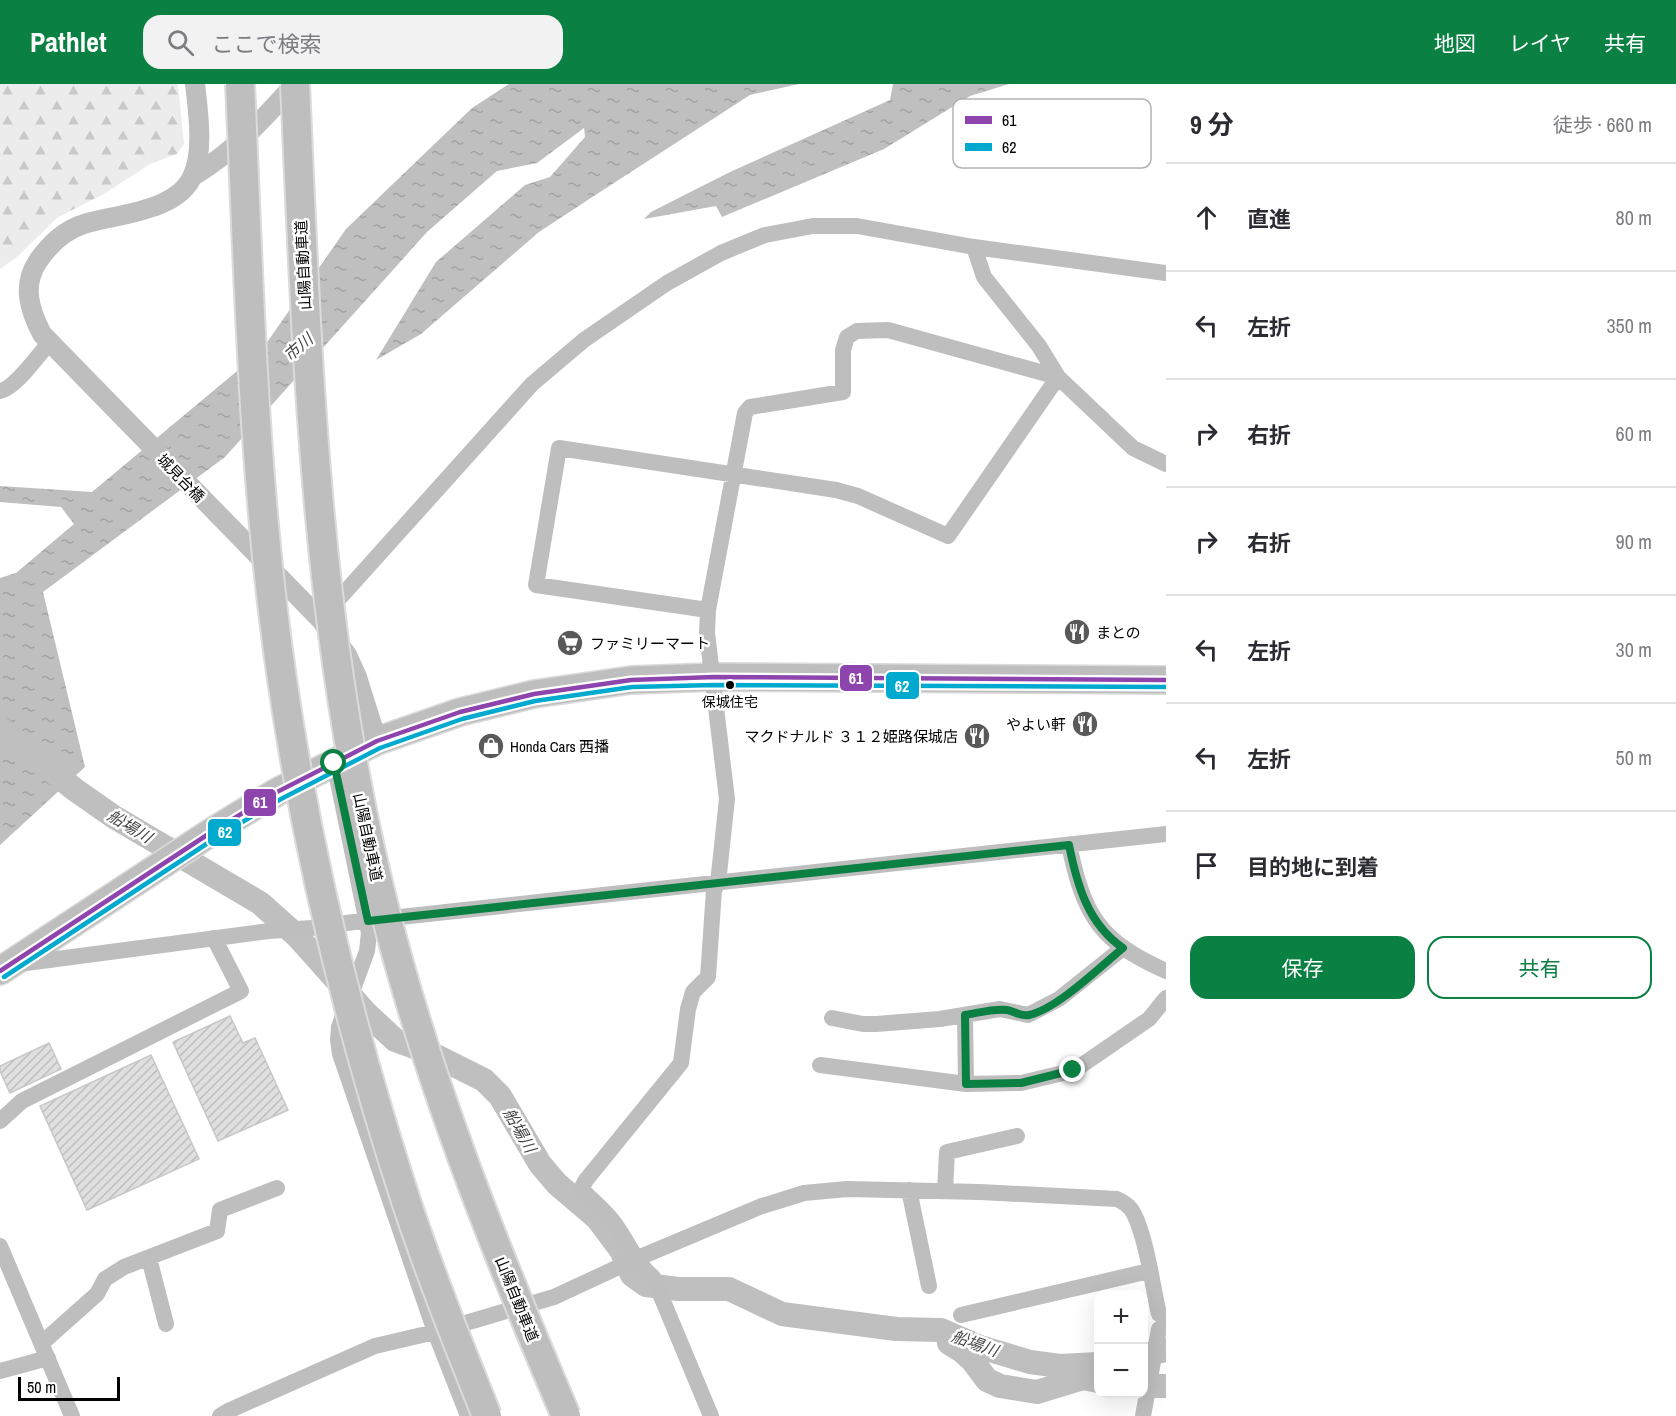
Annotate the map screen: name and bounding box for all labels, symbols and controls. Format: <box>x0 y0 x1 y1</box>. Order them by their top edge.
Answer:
search box <box>143 15 563 69</box>
text: Pathlet <box>30 23 107 61</box>
icon: search <box>164 26 197 59</box>
text: ここで検索 <box>212 29 322 59</box>
text: 地図 <box>1434 29 1476 58</box>
text: レイヤ <box>1509 29 1571 58</box>
text: 共有 <box>1604 29 1646 58</box>
legend <box>953 99 1151 168</box>
text: 9 分 <box>1190 107 1234 142</box>
text: 61 <box>1002 109 1017 131</box>
text: 徒歩 · 660 m <box>1553 111 1652 138</box>
text: 62 <box>1002 136 1017 158</box>
icon: ahead <box>1190 201 1223 234</box>
text: 直進 <box>1247 204 1291 234</box>
text: 80 m <box>1616 204 1652 231</box>
street label: 山陽自動車道 <box>290 220 316 310</box>
icon: left <box>1190 309 1223 342</box>
text: 左折 <box>1247 312 1291 342</box>
text: 350 m <box>1606 312 1652 339</box>
water label: 市川 <box>279 327 319 366</box>
icon: right <box>1190 417 1223 450</box>
text: 右折 <box>1247 420 1291 450</box>
text: 60 m <box>1616 420 1652 447</box>
street label: 城見台橋 <box>153 449 209 507</box>
icon: right <box>1190 525 1223 558</box>
text: 右折 <box>1247 528 1291 558</box>
text: 90 m <box>1616 528 1652 555</box>
restaurant icon: まとの <box>1062 617 1092 647</box>
place label: まとの <box>1096 622 1141 643</box>
supermarket icon: ファミリーマート <box>555 628 585 658</box>
place label: ファミリーマート <box>590 633 710 654</box>
icon: left <box>1190 633 1223 666</box>
text: 左折 <box>1247 636 1291 666</box>
text: 30 m <box>1616 636 1652 663</box>
line badge: 61 <box>839 664 873 692</box>
text: 61 <box>849 667 864 689</box>
line badge: 62 <box>885 671 920 700</box>
text: 62 <box>895 675 909 697</box>
marker: 保城住宅 <box>724 679 736 691</box>
place label: 保城住宅 <box>702 693 758 711</box>
restaurant icon: やよい軒 <box>1070 709 1100 739</box>
place label: やよい軒 <box>1006 714 1066 735</box>
restaurant icon: マクドナルド ３１２姫路保城店 <box>962 721 992 751</box>
place label: マクドナルド ３１２姫路保城店 <box>745 726 958 747</box>
shop icon: Honda Cars 西播 <box>476 731 506 761</box>
place label: Honda Cars 西播 <box>510 736 609 757</box>
icon: left <box>1190 741 1223 774</box>
text: 左折 <box>1247 744 1291 774</box>
text: 50 m <box>1616 744 1652 771</box>
route start <box>320 749 346 775</box>
line badge: 61 <box>243 788 277 817</box>
text: 61 <box>253 791 268 813</box>
street label: 山陽自動車道 <box>348 791 388 883</box>
water label: 船場川 <box>104 804 158 849</box>
line badge: 62 <box>207 818 242 847</box>
text: 62 <box>218 821 232 843</box>
icon: arrive <box>1190 849 1223 882</box>
text: 目的地に到着 <box>1247 852 1379 882</box>
button: 保存 <box>1190 936 1415 999</box>
button: 共有 <box>1427 936 1652 999</box>
route end <box>1059 1056 1085 1082</box>
water label: 船場川 <box>498 1104 543 1158</box>
street label: 山陽自動車道 <box>490 1253 544 1345</box>
map controls <box>1094 1290 1148 1398</box>
button: + <box>1094 1290 1148 1344</box>
water label: 船場川 <box>949 1324 1003 1362</box>
button: − <box>1094 1344 1148 1398</box>
scale bar <box>18 1374 120 1402</box>
text: 50 m <box>27 1376 56 1398</box>

